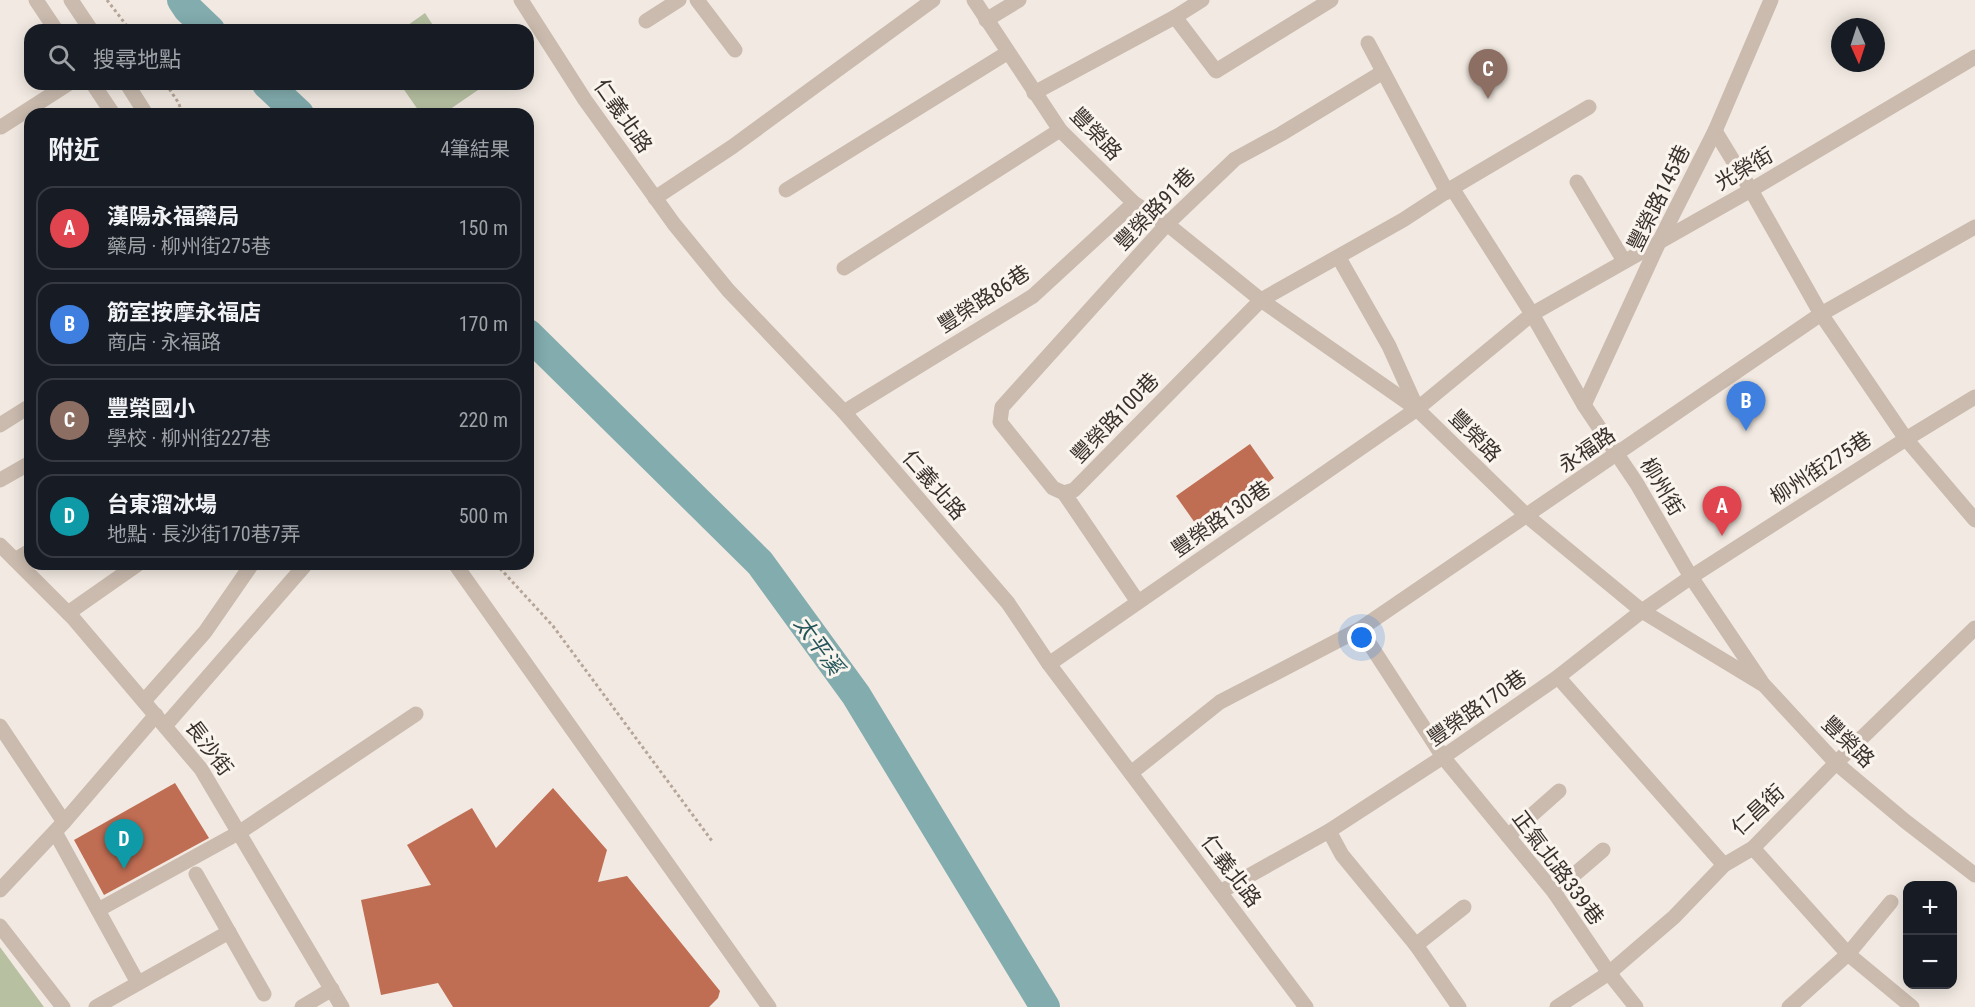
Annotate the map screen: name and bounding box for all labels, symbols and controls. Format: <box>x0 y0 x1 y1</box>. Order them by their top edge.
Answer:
north arrow <box>1831 18 1885 72</box>
search box <box>24 24 534 90</box>
icon: search <box>45 41 78 74</box>
text: 搜尋地點 <box>93 47 181 72</box>
pin: C <box>1468 50 1508 99</box>
street label: 仁義北路 <box>589 75 657 157</box>
street label: 豐榮路 <box>1065 103 1127 165</box>
text: 附近 <box>48 135 100 165</box>
text: 4筆結果 <box>440 137 510 161</box>
street label: 豐榮路145巷 <box>1623 141 1695 255</box>
street label: 光榮街 <box>1711 143 1777 195</box>
street label: 豐榮路91巷 <box>1110 163 1200 255</box>
text: 漢陽永福藥局 <box>107 204 239 229</box>
text: A <box>64 216 75 240</box>
text: 150 m <box>459 216 508 240</box>
text: 藥局 · 柳州街275巷 <box>107 234 271 258</box>
street label: 豐榮路86巷 <box>934 260 1034 338</box>
text: 筋室按摩永福店 <box>107 300 261 325</box>
text: B <box>64 312 75 336</box>
text: 170 m <box>459 312 508 336</box>
text: 商店 · 永福路 <box>107 330 221 354</box>
street label: 豐榮路100巷 <box>1066 368 1164 468</box>
pin: B <box>1726 382 1766 431</box>
text: 豐榮國小 <box>107 396 195 421</box>
street label: 豐榮路 <box>1444 405 1506 467</box>
text: C <box>64 408 75 432</box>
text: 220 m <box>459 408 508 432</box>
street label: 永福路 <box>1554 422 1620 478</box>
text: 學校 · 柳州街227巷 <box>107 426 271 450</box>
street label: 柳州街275巷 <box>1766 427 1876 509</box>
street label: 仁義北路 <box>897 445 971 525</box>
street label: 柳州街 <box>1635 454 1689 520</box>
street label: 豐榮路130巷 <box>1167 476 1275 562</box>
pin: A <box>1702 486 1742 536</box>
text: 台東溜冰場 <box>107 492 217 517</box>
text: D <box>64 504 75 528</box>
text: 500 m <box>459 504 508 528</box>
text: 地點 · 長沙街170巷7弄 <box>107 522 301 546</box>
water label: 太平溪 <box>789 611 850 682</box>
your location <box>1347 623 1376 652</box>
street label: 豐榮路170巷 <box>1423 665 1531 751</box>
street label: 豐榮路 <box>1817 711 1879 773</box>
street label: 長沙街 <box>180 716 238 780</box>
street label: 仁昌街 <box>1727 780 1789 840</box>
street label: 正氣北路339巷 <box>1507 806 1609 930</box>
pin: D <box>104 820 144 869</box>
street label: 仁義北路 <box>1196 830 1266 912</box>
map controls <box>1903 881 1957 989</box>
button: + <box>1903 881 1957 935</box>
button: − <box>1903 935 1957 989</box>

